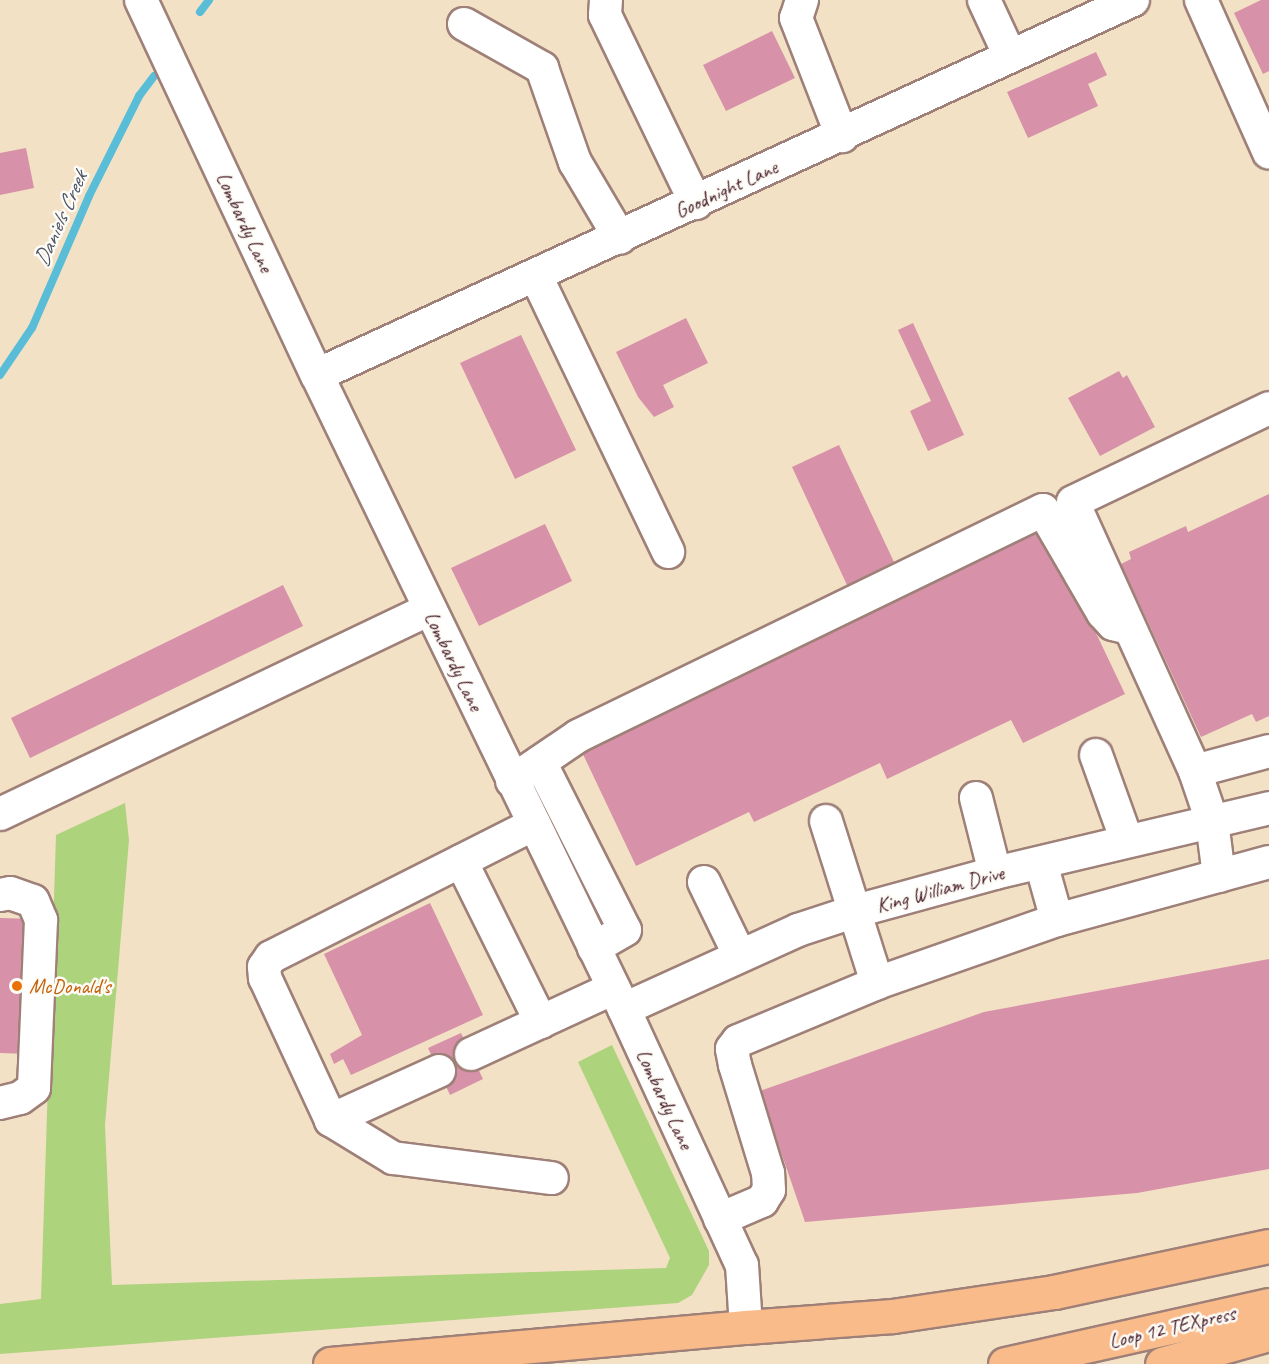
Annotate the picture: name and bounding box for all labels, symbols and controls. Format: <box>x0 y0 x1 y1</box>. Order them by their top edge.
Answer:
street label: Goodnight Lane <box>671 154 781 224</box>
water label: Daniels Creek <box>28 168 94 270</box>
street label: Lombardy Lane <box>211 168 279 276</box>
street label: Lombardy Lane <box>419 607 489 715</box>
street label: King William Drive <box>874 860 1006 918</box>
place label: McDonald's <box>29 973 110 999</box>
marker: McDonald's <box>10 979 24 993</box>
street label: Lombardy Lane <box>631 1045 699 1153</box>
street label: Loop 12 TEXpress <box>1106 1300 1238 1354</box>

